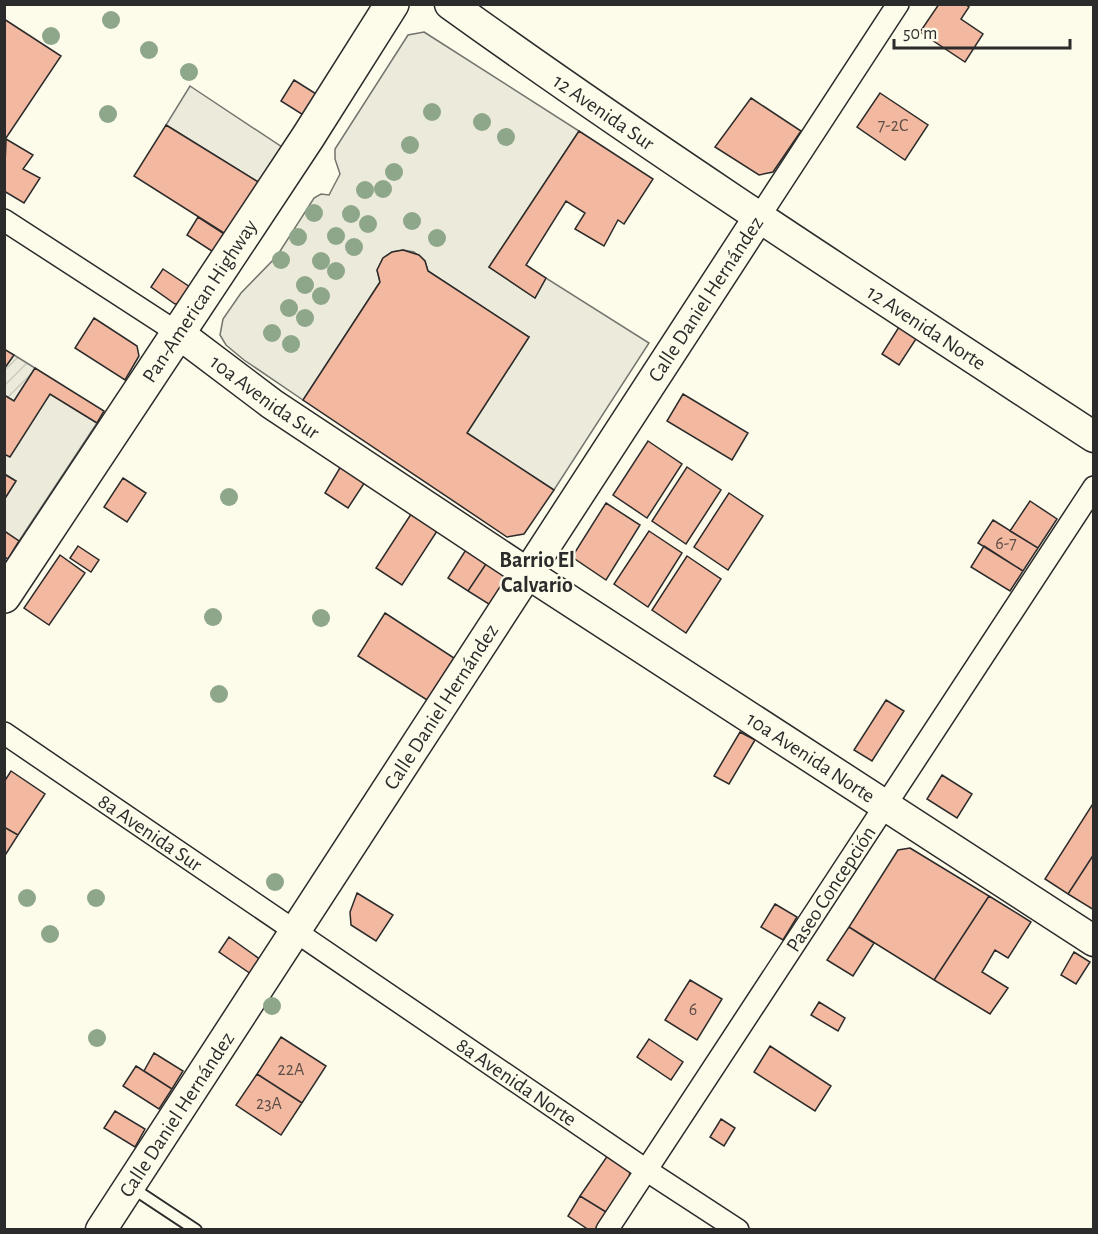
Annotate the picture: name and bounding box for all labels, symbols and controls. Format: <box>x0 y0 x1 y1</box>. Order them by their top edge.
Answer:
scale bar <box>894 12 1070 50</box>
text: 50 m <box>903 25 937 43</box>
street label: 12 Avenida Sur <box>550 70 658 154</box>
house number: 7-2C <box>878 117 908 135</box>
street label: Calle Daniel Hernández <box>644 213 767 385</box>
street label: Pan-American Highway <box>138 216 261 386</box>
street label: 12 Avenida Norte <box>863 281 990 374</box>
street label: 10a Avenida Sur <box>206 351 323 443</box>
house number: 6-7 <box>995 535 1017 553</box>
district label: Barrio El Calvario <box>499 549 575 596</box>
street label: Calle Daniel Hernández <box>380 620 502 793</box>
street label: 10a Avenida Norte <box>743 708 879 806</box>
street label: 8a Avenida Sur <box>95 790 206 875</box>
street label: Paseo Concepción <box>782 822 879 955</box>
house number: 6 <box>689 1001 697 1019</box>
street label: Calle Daniel Hernández <box>115 1028 238 1201</box>
street label: 8a Avenida Norte <box>453 1034 580 1130</box>
house number: 22A <box>278 1061 305 1079</box>
house number: 23A <box>256 1095 283 1113</box>

